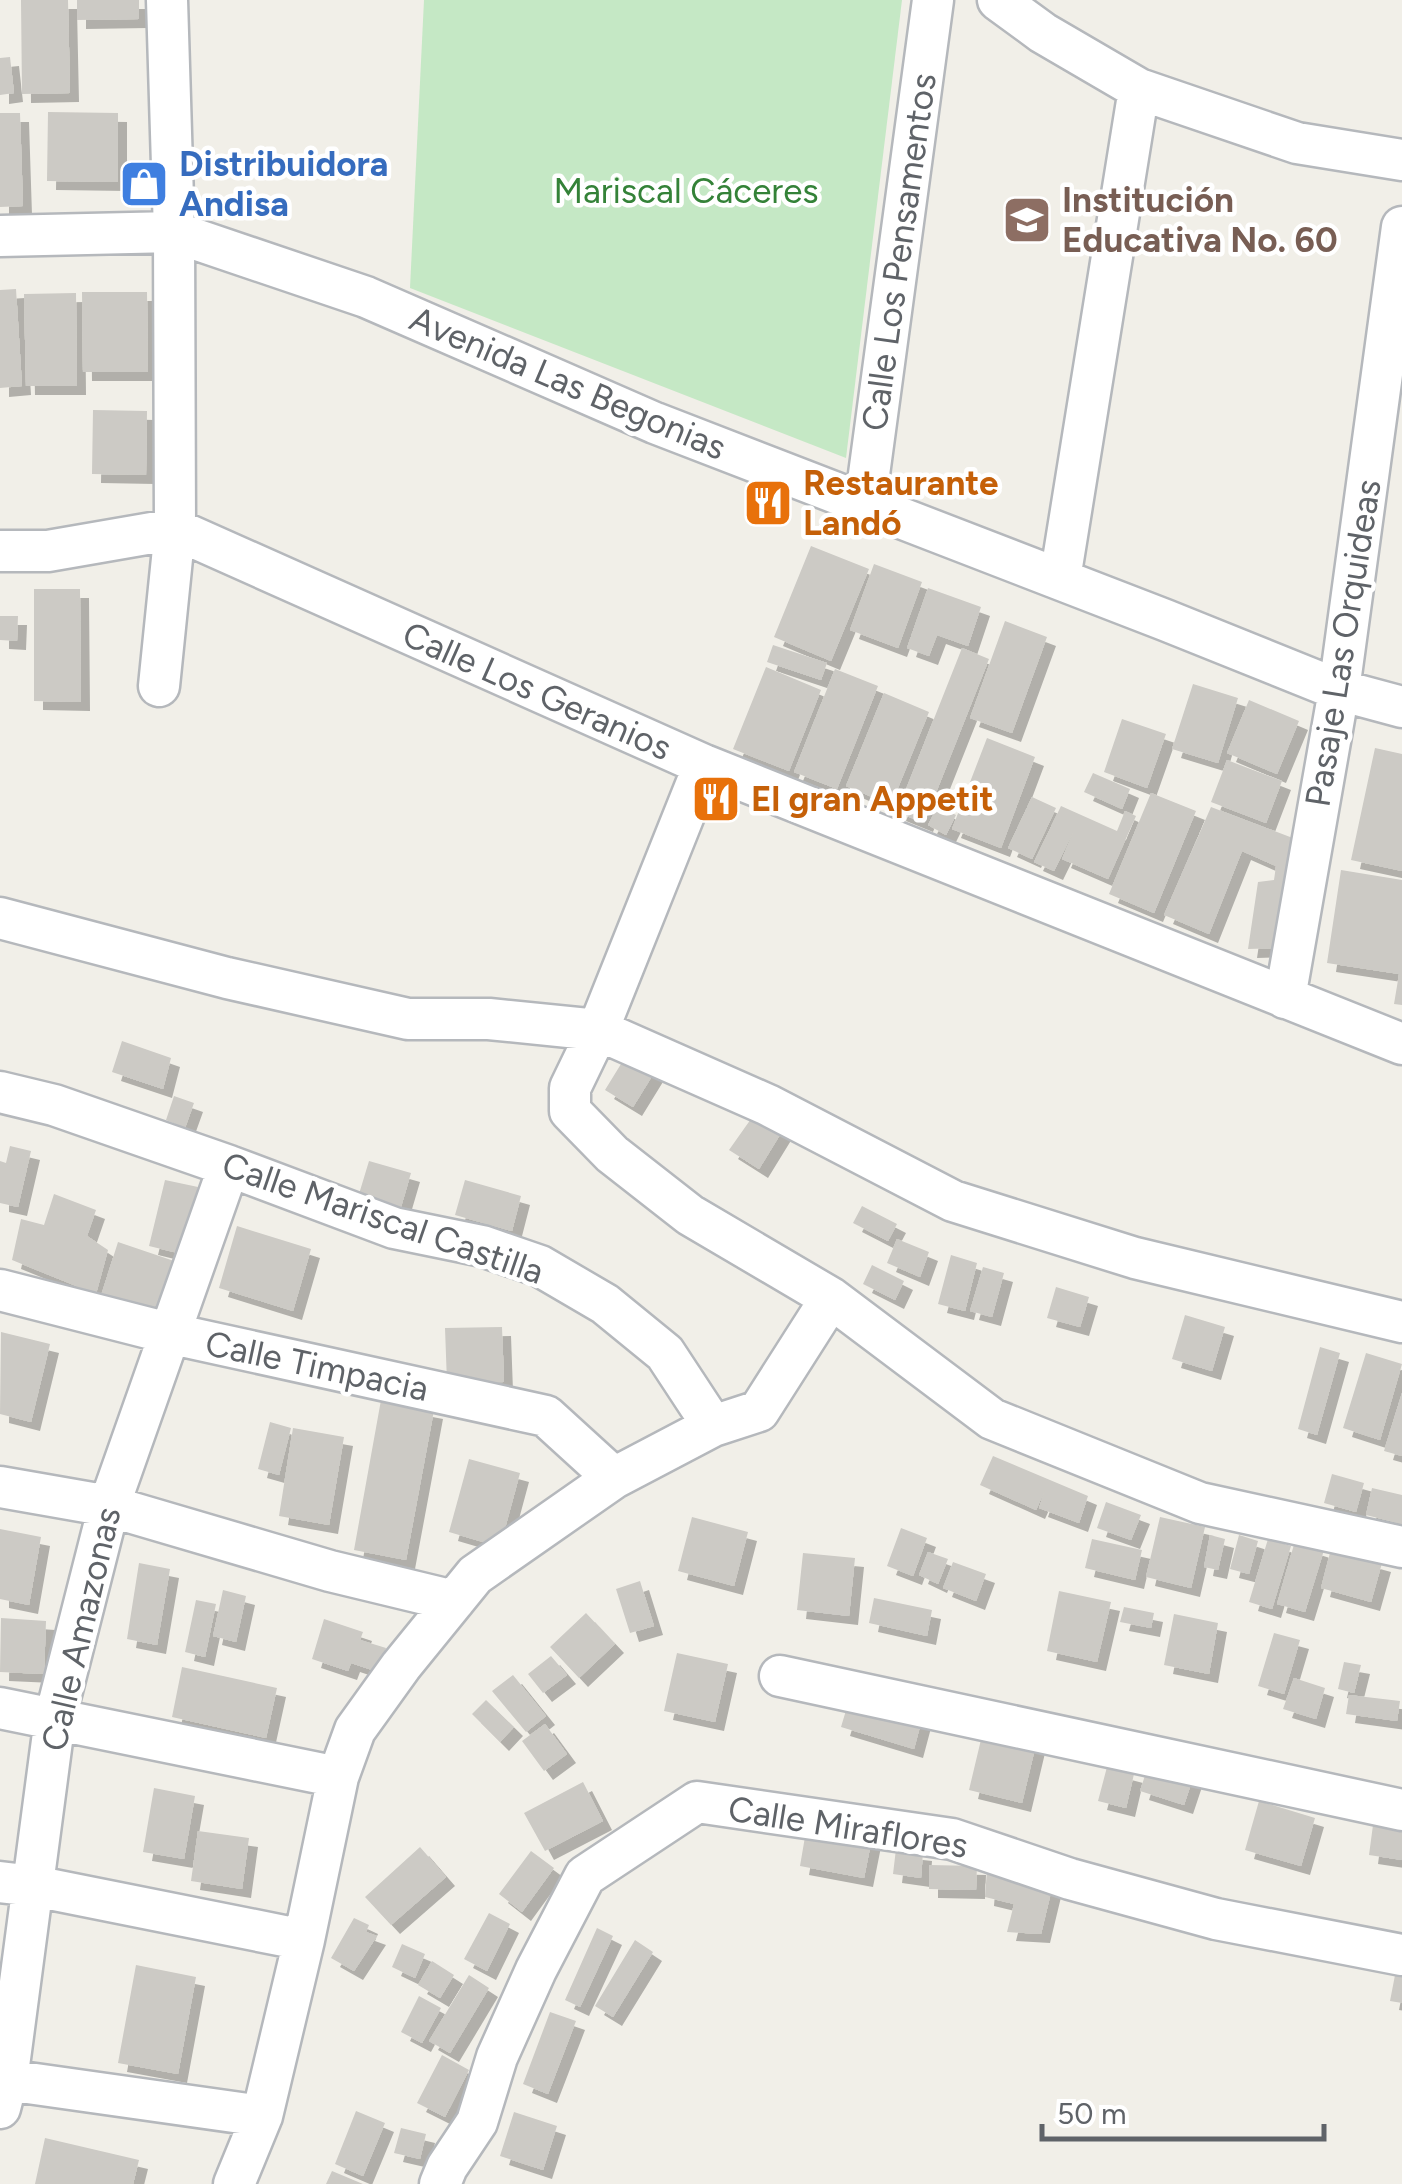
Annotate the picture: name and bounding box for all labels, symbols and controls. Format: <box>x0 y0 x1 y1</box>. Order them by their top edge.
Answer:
street label: Calle Los Pensamentos <box>853 71 945 433</box>
place label: Distribuidora Andisa <box>179 143 388 225</box>
shop icon: Distribuidora Andisa <box>118 158 170 210</box>
park label: Mariscal Cáceres <box>553 170 819 212</box>
place label: Institución Educativa No. 60 <box>1062 179 1338 261</box>
school or university icon: Institución Educativa No. 60 <box>1001 194 1053 246</box>
street label: Avenida Las Begonias <box>404 297 732 469</box>
place label: Restaurante Landó <box>803 462 999 544</box>
street label: Pasaje Las Orquideas <box>1296 476 1390 810</box>
restaurant icon: Restaurante Landó <box>742 477 794 529</box>
street label: Calle Los Geranios <box>396 613 678 769</box>
restaurant icon: El gran Appetit <box>690 773 742 825</box>
place label: El gran Appetit <box>751 778 993 820</box>
street label: Calle Mariscal Castilla <box>217 1143 549 1293</box>
street label: Calle Timpacia <box>202 1322 432 1410</box>
street label: Calle Amazonas <box>33 1503 129 1755</box>
street label: Calle Miraflores <box>725 1787 971 1867</box>
scale bar <box>1042 2079 1324 2141</box>
text: 50 m <box>1057 2095 1126 2132</box>

